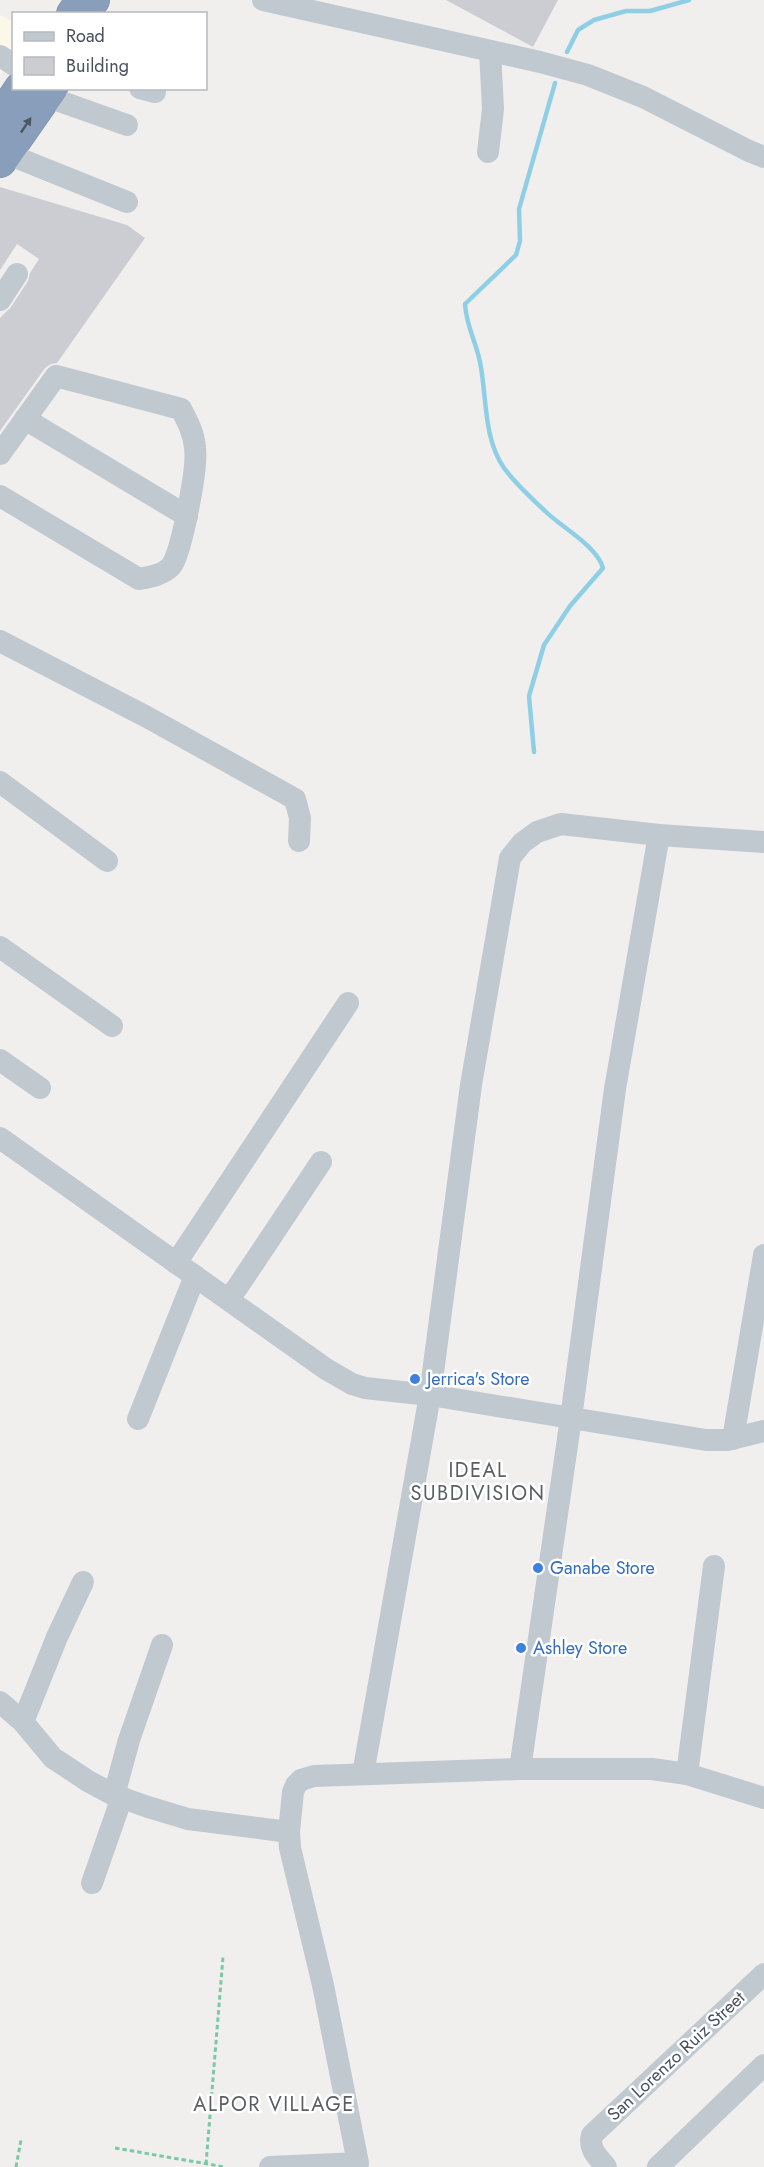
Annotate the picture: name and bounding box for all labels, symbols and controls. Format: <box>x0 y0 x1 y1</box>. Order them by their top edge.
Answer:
legend <box>12 12 207 90</box>
text: Road <box>66 23 105 49</box>
text: Building <box>66 53 129 79</box>
one-way arrow <box>20 117 31 133</box>
place label: Jerrica's Store <box>425 1366 530 1392</box>
marker: Jerrica's Store <box>408 1372 422 1386</box>
district label: IDEAL SUBDIVISION <box>411 1456 545 1508</box>
place label: Ganabe Store <box>550 1555 655 1581</box>
marker: Ganabe Store <box>531 1561 545 1575</box>
place label: Ashley Store <box>533 1635 627 1661</box>
marker: Ashley Store <box>514 1641 528 1655</box>
street label: San Lorenzo Ruiz Street <box>601 1985 751 2127</box>
district label: ALPOR VILLAGE <box>193 2090 355 2119</box>

